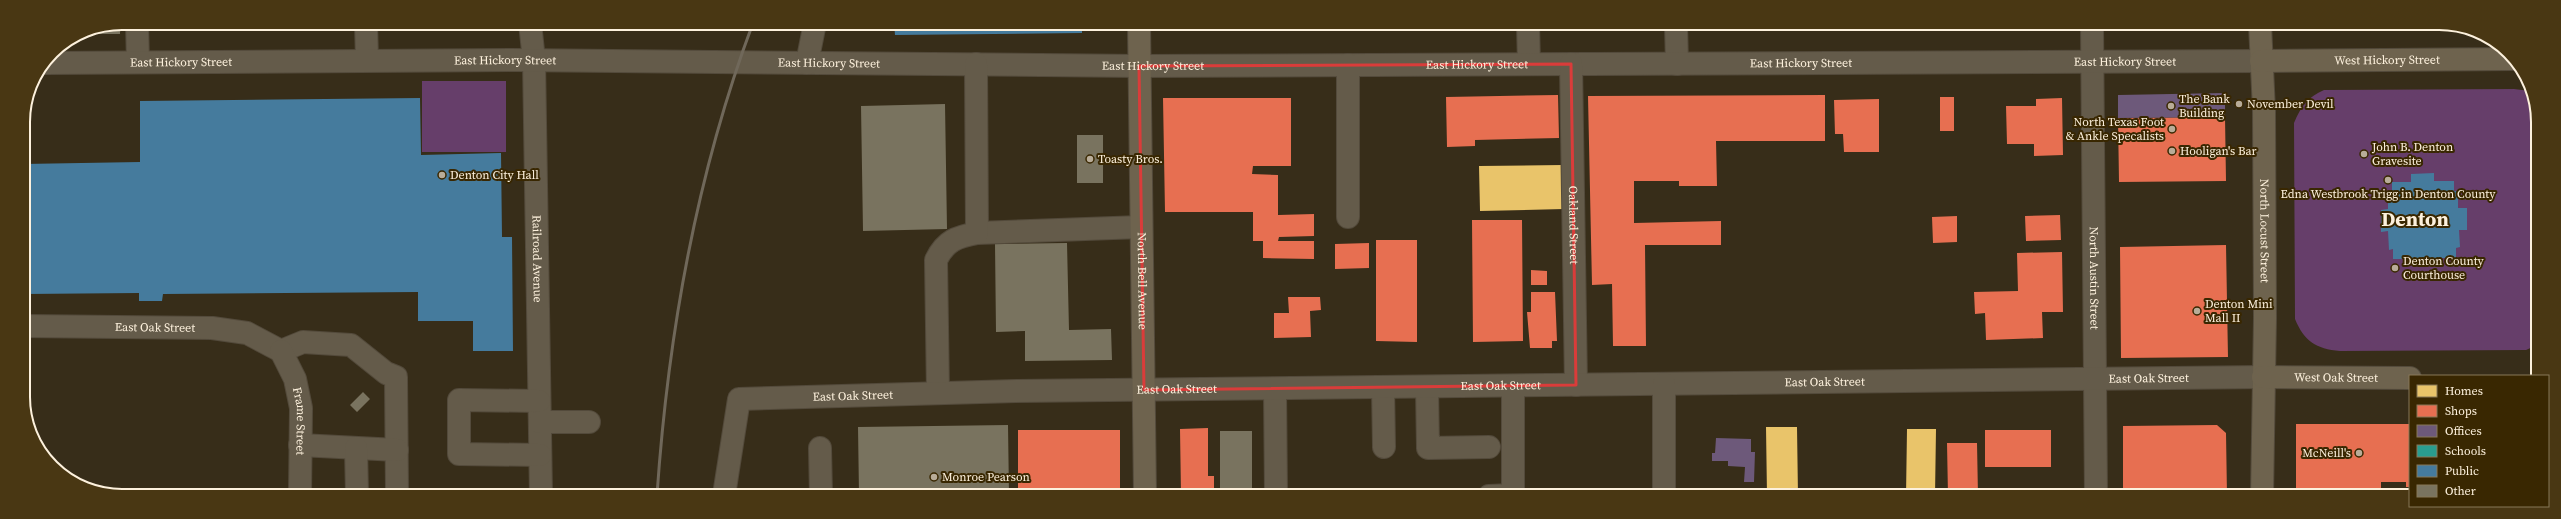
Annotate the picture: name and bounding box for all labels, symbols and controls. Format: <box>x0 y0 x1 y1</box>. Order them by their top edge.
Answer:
street label: East Hickory Street <box>454 52 556 68</box>
street label: West Hickory Street <box>2334 52 2440 68</box>
street label: East Hickory Street <box>2074 53 2176 70</box>
street label: East Hickory Street <box>130 54 232 70</box>
street label: East Hickory Street <box>778 55 880 72</box>
street label: East Hickory Street <box>1750 55 1852 71</box>
street label: East Hickory Street <box>1426 56 1528 73</box>
street label: East Hickory Street <box>1102 58 1204 74</box>
place label: The Bank Building <box>2179 91 2230 121</box>
place label: November Devil <box>2247 96 2334 112</box>
marker: November Devil <box>2234 99 2244 109</box>
marker: The Bank Building <box>2166 101 2176 111</box>
place label: North Texas Foot & Ankle Specalists <box>2066 114 2164 144</box>
marker: North Texas Foot & Ankle Specalists <box>2167 124 2177 134</box>
place label: John B. Denton Gravesite <box>2371 139 2453 169</box>
place label: Hooligan's Bar <box>2180 143 2257 159</box>
marker: Hooligan's Bar <box>2167 146 2177 156</box>
marker: John B. Denton Gravesite <box>2359 149 2369 159</box>
place label: Toasty Bros. <box>1098 151 1163 167</box>
marker: Toasty Bros. <box>1085 154 1095 164</box>
place label: Denton City Hall <box>450 167 539 183</box>
marker: Denton City Hall <box>437 170 447 180</box>
marker: Edna Westbrook Trigg in Denton County <box>2383 175 2393 185</box>
street label: North Locust Street <box>2256 179 2273 283</box>
street label: Oakland Street <box>1565 186 1582 265</box>
place label: Edna Westbrook Trigg in Denton County <box>2281 186 2496 202</box>
district label: Denton <box>2381 205 2449 233</box>
street label: Railroad Avenue <box>528 215 546 303</box>
street label: North Austin Street <box>2086 226 2103 330</box>
street label: North Bell Avenue <box>1134 232 1151 330</box>
place label: Denton County Courthouse <box>2403 253 2485 283</box>
marker: Denton County Courthouse <box>2390 263 2400 273</box>
place label: Denton Mini Mall II <box>2205 296 2273 326</box>
marker: Denton Mini Mall II <box>2192 306 2202 316</box>
street label: East Oak Street <box>115 319 195 336</box>
street label: West Oak Street <box>2294 369 2378 386</box>
street label: East Oak Street <box>2108 370 2189 387</box>
street label: East Oak Street <box>1784 373 1865 390</box>
legend <box>2409 375 2549 507</box>
street label: East Oak Street <box>1460 377 1541 394</box>
street label: East Oak Street <box>1136 381 1217 398</box>
text: Homes <box>2445 383 2483 399</box>
street label: Frame Street <box>289 386 309 456</box>
street label: East Oak Street <box>812 387 893 405</box>
text: Shops <box>2445 403 2477 419</box>
text: Offices <box>2445 423 2482 439</box>
text: Schools <box>2445 443 2486 459</box>
place label: McNeill's <box>2302 445 2351 461</box>
marker: McNeill's <box>2354 448 2364 458</box>
text: Public <box>2445 463 2479 479</box>
place label: Monroe Pearson <box>942 469 1030 485</box>
marker: Monroe Pearson <box>929 472 939 482</box>
text: Other <box>2445 483 2476 499</box>

